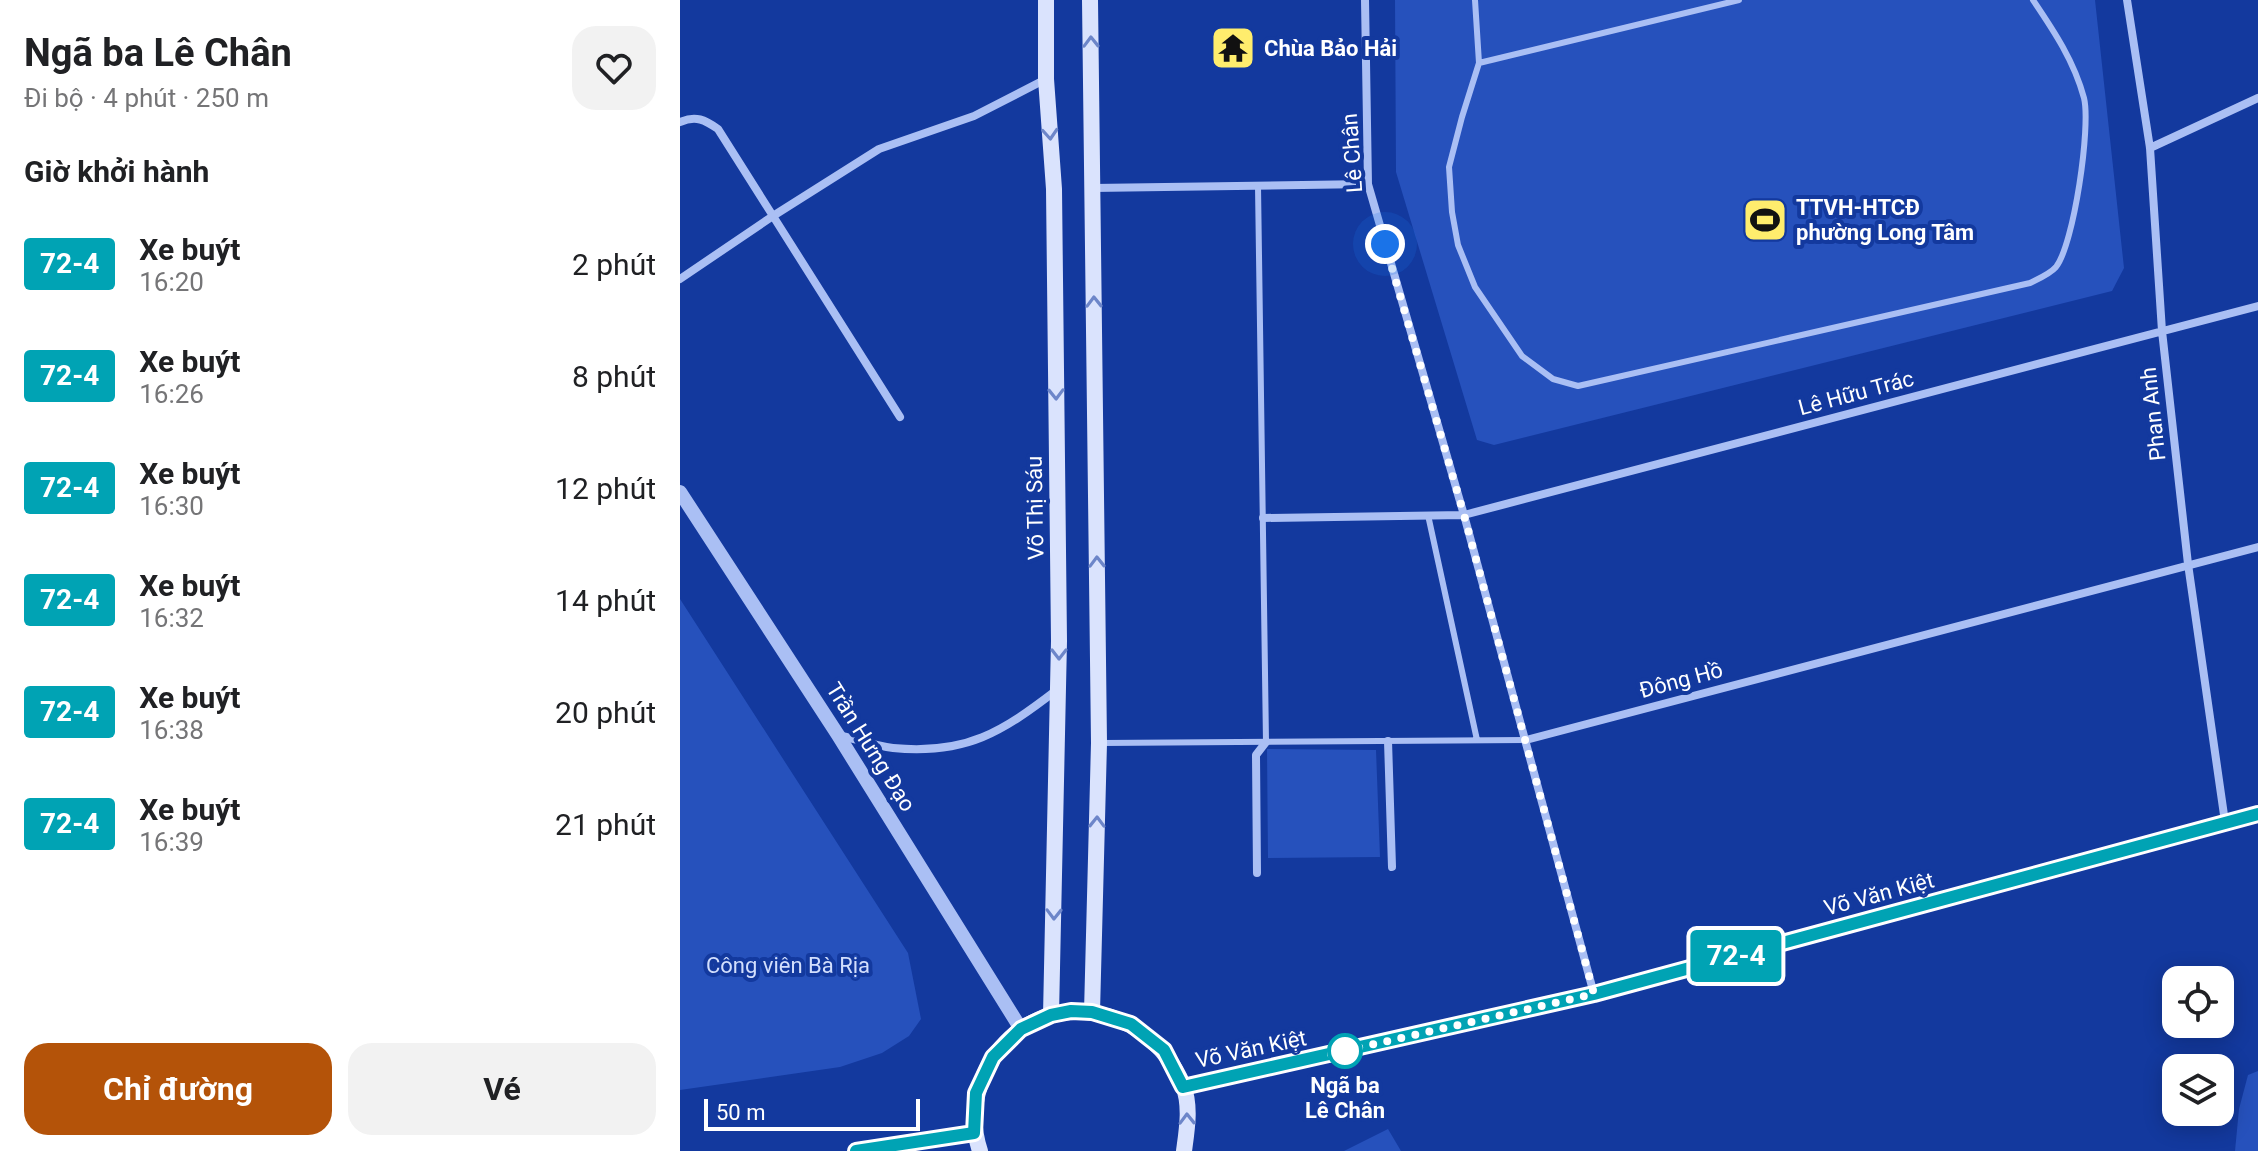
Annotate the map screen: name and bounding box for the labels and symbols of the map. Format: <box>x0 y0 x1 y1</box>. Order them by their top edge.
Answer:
temple icon: Chùa Bảo Hải <box>1209 24 1257 72</box>
one-way arrow <box>1082 35 1100 48</box>
place label: Chùa Bảo Hải <box>1264 36 1397 61</box>
street label: Lê Chân <box>1337 112 1367 194</box>
one-way arrow <box>1041 128 1058 141</box>
place label: TTVH-HTCĐ phường Long Tâm <box>1796 195 1974 245</box>
sports icon: TTVH-HTCĐ phường Long Tâm <box>1741 196 1789 244</box>
your location <box>1365 224 1405 264</box>
one-way arrow <box>1085 295 1103 308</box>
street label: Lê Hữu Trác <box>1796 366 1916 420</box>
street label: Phan Anh <box>2136 366 2170 462</box>
one-way arrow <box>1047 388 1065 401</box>
street label: Võ Thị Sáu <box>1022 456 1048 560</box>
one-way arrow <box>1089 555 1106 568</box>
one-way arrow <box>1050 648 1068 661</box>
street label: Đông Hồ <box>1636 657 1726 703</box>
street label: Trần Hưng Đạo <box>821 678 921 816</box>
one-way arrow <box>1088 815 1105 828</box>
street label: Võ Văn Kiệt <box>1821 867 1937 921</box>
one-way arrow <box>1045 908 1062 921</box>
line badge: 72-4 <box>1680 930 1792 982</box>
park label: Công viên Bà Rịa <box>706 953 870 978</box>
street label: Võ Văn Kiệt <box>1193 1025 1309 1073</box>
marker: Ngã ba Lê Chân <box>1328 1034 1362 1068</box>
place label: Ngã ba Lê Chân <box>1305 1073 1385 1123</box>
scale bar <box>704 1095 920 1131</box>
one-way arrow <box>1178 1112 1195 1125</box>

